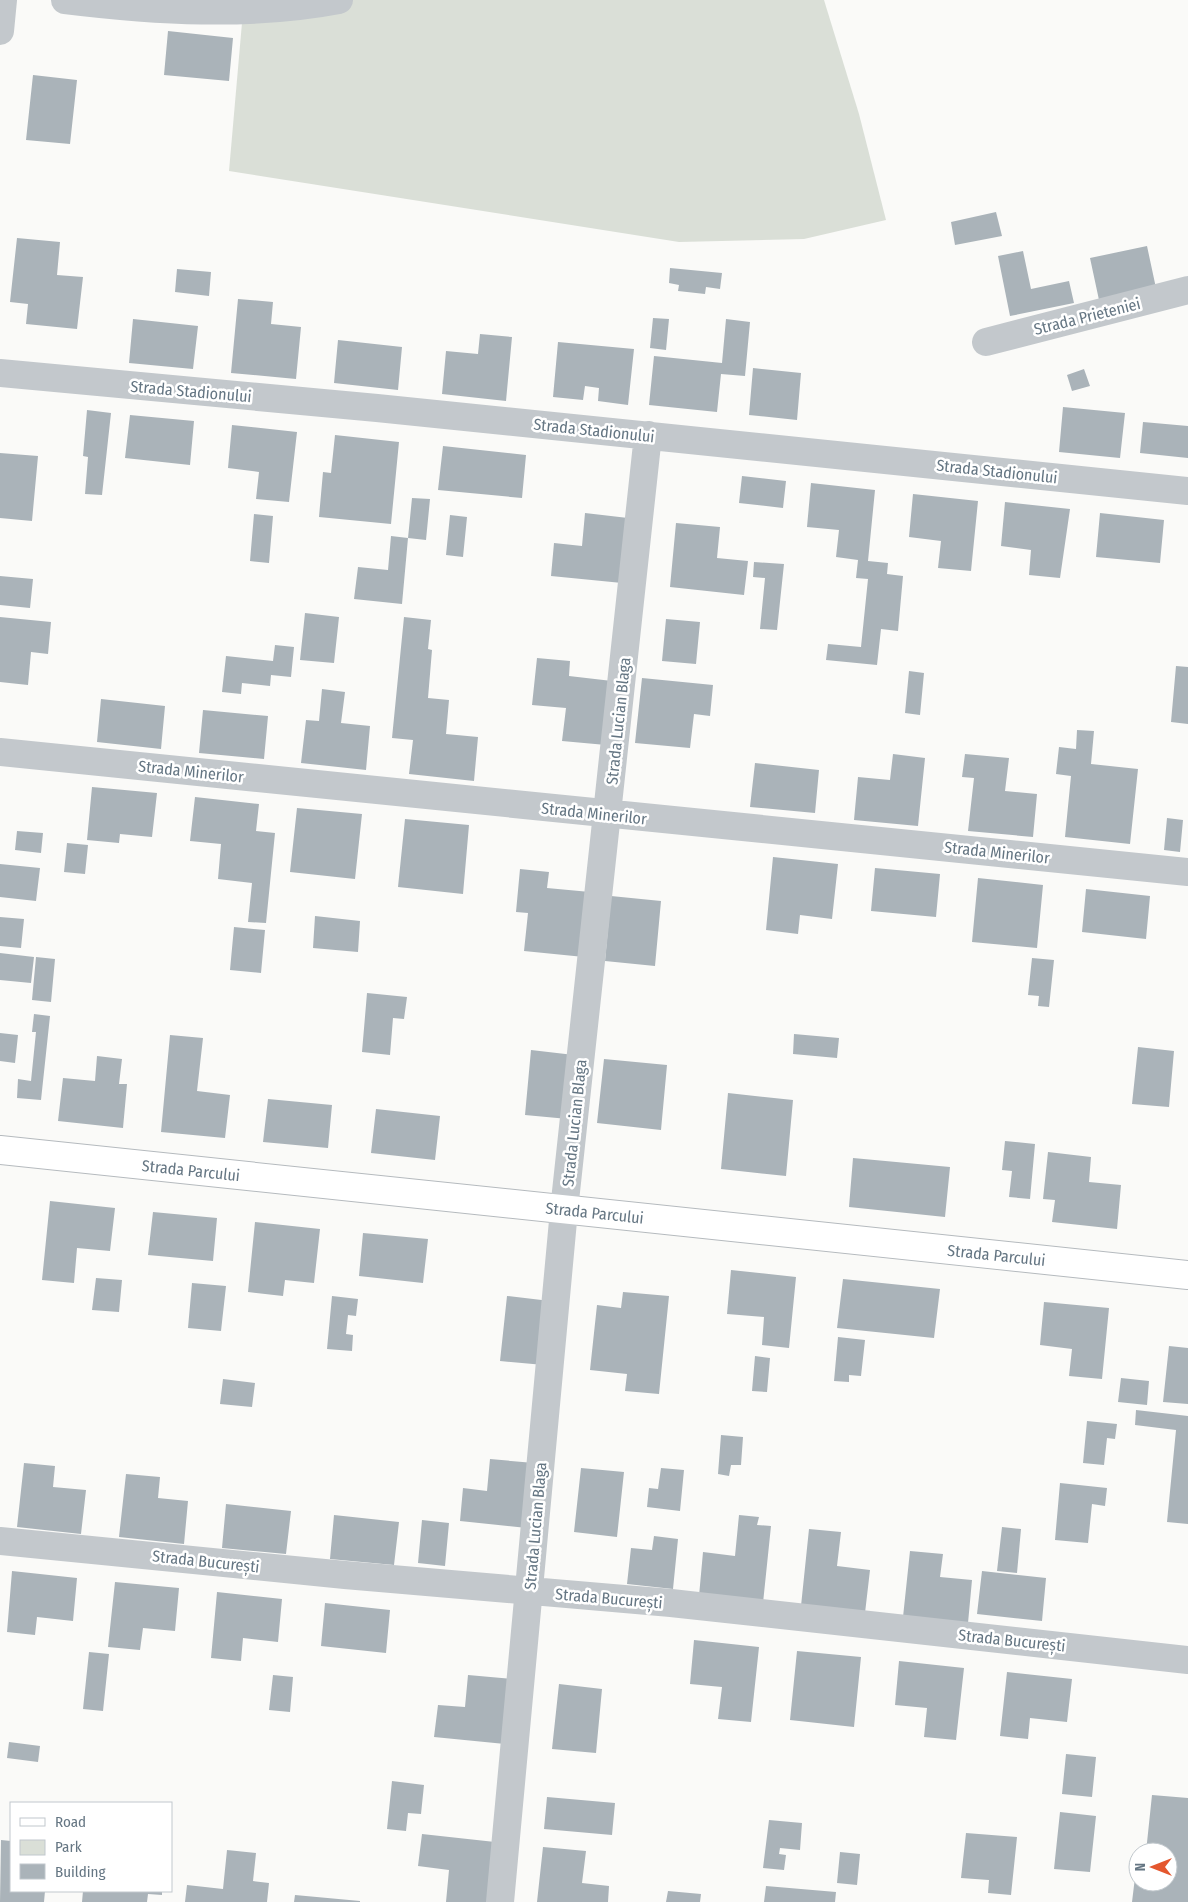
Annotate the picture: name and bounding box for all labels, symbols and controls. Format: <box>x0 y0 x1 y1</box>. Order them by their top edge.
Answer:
street label: Strada Prieteniei <box>1032 294 1142 339</box>
street label: Strada Stadionului <box>130 377 252 406</box>
street label: Strada Stadionului <box>532 415 655 446</box>
street label: Strada Stadionului <box>935 456 1058 487</box>
street label: Strada Lucian Blaga <box>602 656 635 786</box>
street label: Strada Minerilor <box>137 757 245 787</box>
street label: Strada Minerilor <box>540 799 648 829</box>
street label: Strada Minerilor <box>943 838 1051 868</box>
street label: Strada Lucian Blaga <box>558 1058 591 1188</box>
street label: Strada Parcului <box>141 1156 241 1185</box>
street label: Strada Parcului <box>545 1198 645 1228</box>
street label: Strada Parcului <box>946 1241 1046 1270</box>
street label: Strada Lucian Blaga <box>520 1461 551 1591</box>
street label: Strada București <box>151 1546 260 1578</box>
street label: Strada București <box>554 1584 663 1614</box>
street label: Strada București <box>957 1625 1066 1657</box>
legend <box>10 1802 172 1892</box>
text: Road <box>55 1813 86 1831</box>
text: Park <box>55 1838 82 1856</box>
north arrow <box>1128 1842 1178 1892</box>
text: Building <box>55 1863 106 1881</box>
text: N <box>1132 1863 1149 1871</box>

